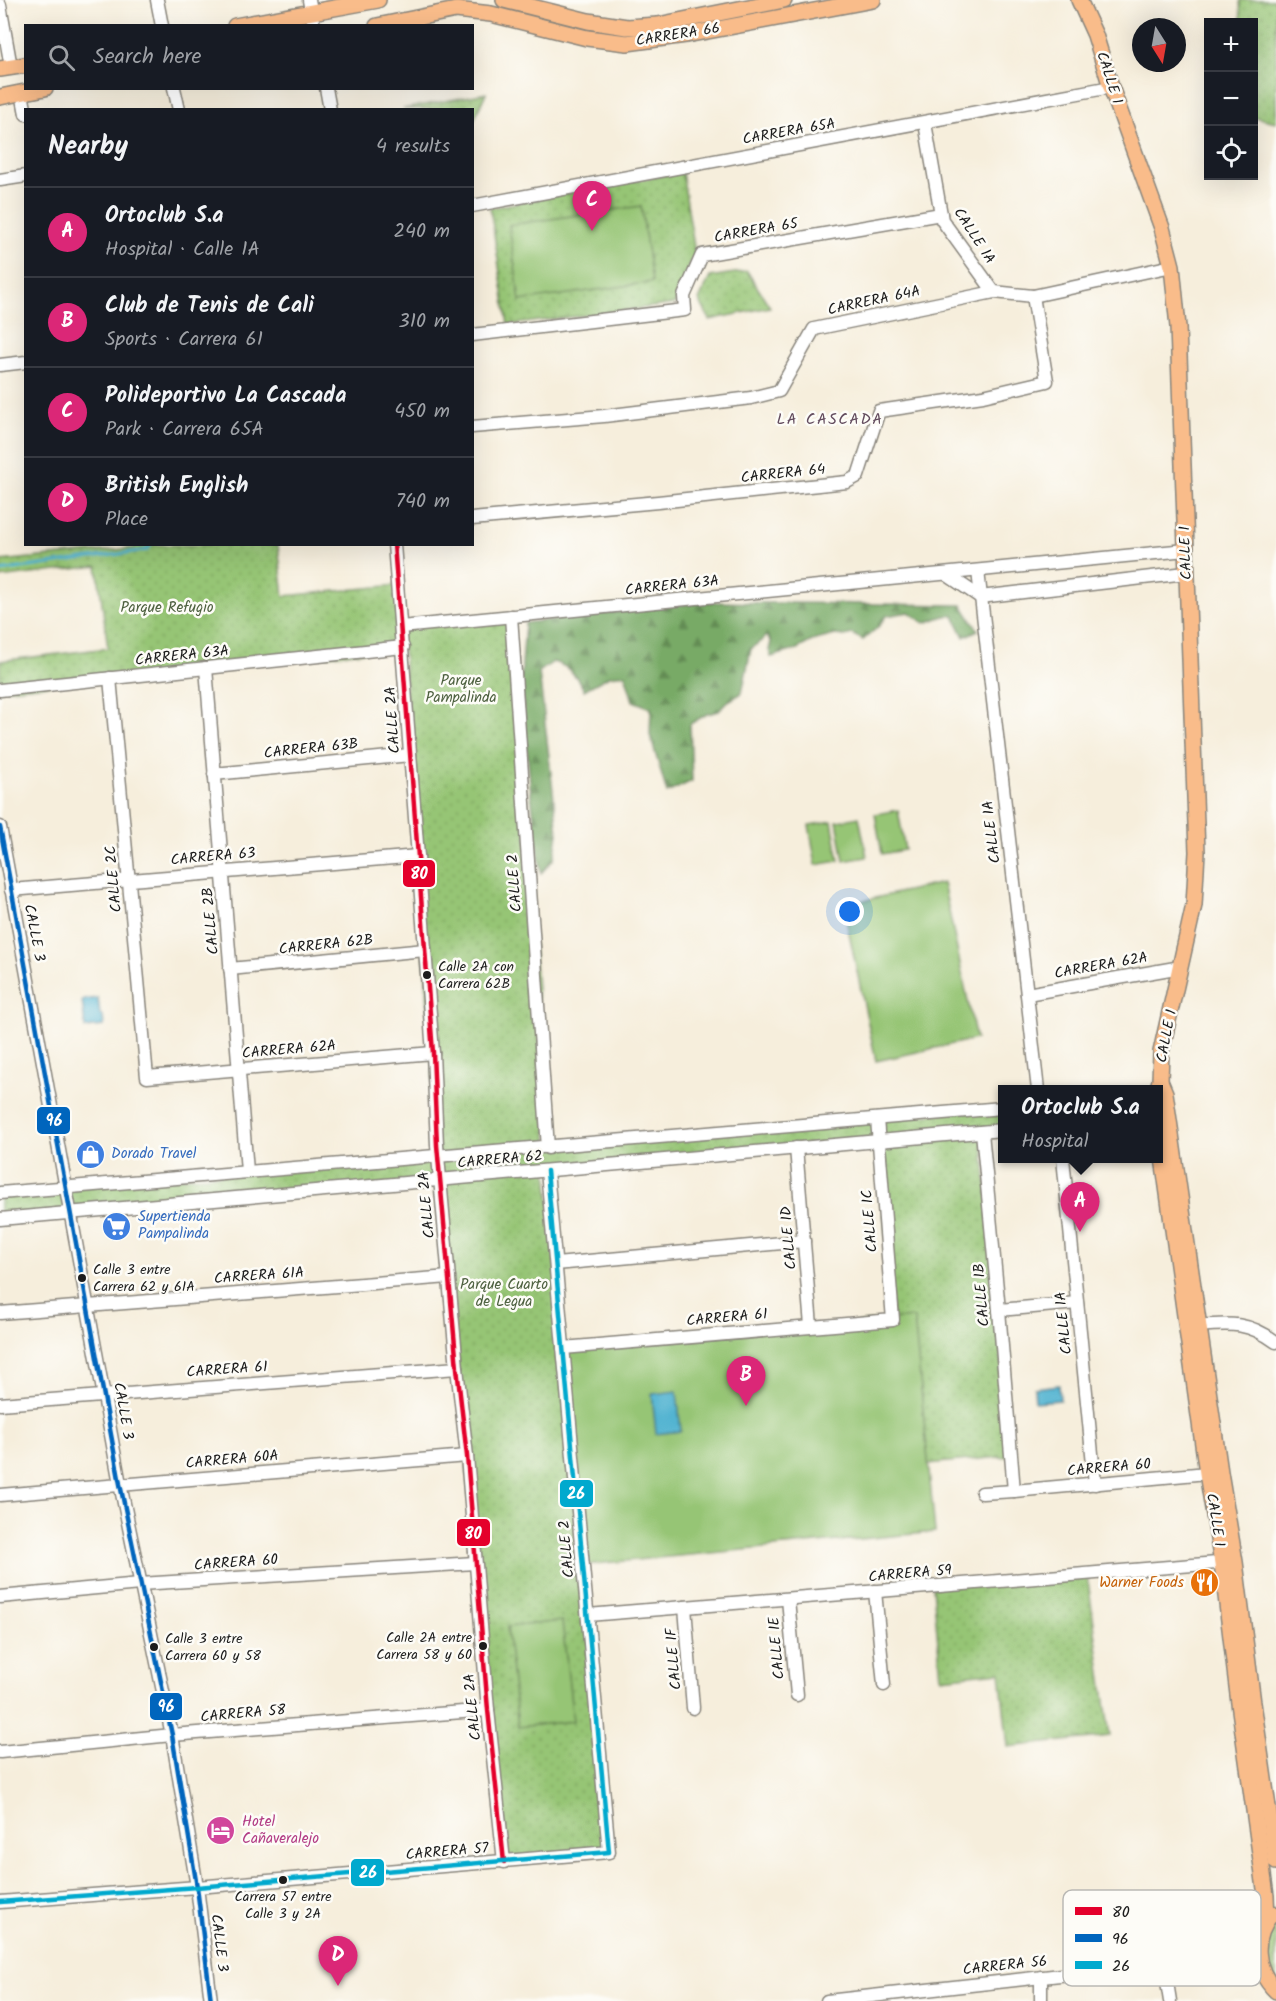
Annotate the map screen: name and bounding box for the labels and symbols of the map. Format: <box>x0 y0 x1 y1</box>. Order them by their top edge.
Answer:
street label: CARRERA 66 <box>634 17 722 53</box>
north arrow <box>1132 18 1186 72</box>
street label: CALLE 1 <box>1089 49 1129 108</box>
street label: CARRERA 65A <box>741 112 837 152</box>
pin: C <box>572 182 612 231</box>
street label: CALLE 1A <box>947 203 1001 269</box>
street label: CARRERA 65 <box>712 212 801 250</box>
street label: CARRERA 64A <box>826 279 922 323</box>
district label: LA CASCADA <box>776 407 884 432</box>
street label: CARRERA 64 <box>740 458 826 490</box>
street label: CALLE 1 <box>1173 525 1199 580</box>
street label: CARRERA 63A <box>624 569 720 603</box>
park label: Parque Refugio <box>120 596 214 620</box>
street label: CARRERA 63A <box>134 639 230 673</box>
park label: Parque Pampalinda <box>425 669 497 710</box>
street label: CALLE 2A <box>379 686 407 754</box>
street label: CARRERA 63B <box>263 732 359 766</box>
street label: CALLE 1A <box>976 799 1008 865</box>
street label: CARRERA 63 <box>170 841 257 873</box>
street label: CALLE 2C <box>99 845 129 913</box>
street label: CALLE 2 <box>501 853 529 913</box>
line badge: 80 <box>402 859 436 888</box>
text: 80 <box>410 862 429 887</box>
street label: CALLE 2B <box>196 886 226 956</box>
your location <box>835 897 864 926</box>
street label: CALLE 3 <box>17 902 51 964</box>
street label: CARRERA 62B <box>278 928 374 962</box>
street label: CARRERA 62A <box>1052 946 1150 986</box>
place label: Calle 2A con Carrera 62B <box>438 956 514 995</box>
marker: Calle 2A con Carrera 62B <box>421 969 433 981</box>
street label: CALLE 1 <box>1150 1007 1184 1065</box>
street label: CARRERA 62A <box>241 1034 337 1066</box>
line badge: 96 <box>36 1106 71 1135</box>
text: 96 <box>46 1109 63 1134</box>
shop icon: Dorado Travel <box>74 1138 106 1170</box>
place label: Dorado Travel <box>111 1142 197 1166</box>
street label: CARRERA 62 <box>456 1144 544 1176</box>
street label: CALLE 2A <box>412 1171 442 1239</box>
pin: A <box>1060 1182 1100 1232</box>
street label: CALLE 1C <box>855 1189 885 1253</box>
place label: Supertienda Pampalinda <box>138 1205 211 1246</box>
street label: CALLE 1D <box>774 1205 804 1271</box>
supermarket icon: Supertienda Pampalinda <box>101 1210 133 1242</box>
place label: Calle 3 entre Carrera 62 y 61A <box>93 1259 195 1298</box>
street label: CARRERA 61A <box>213 1261 305 1291</box>
street label: CALLE 1B <box>967 1262 997 1328</box>
marker: Calle 3 entre Carrera 62 y 61A <box>76 1272 88 1284</box>
park label: Parque Cuarto de Legua <box>460 1273 548 1314</box>
street label: CALLE 1A <box>1049 1290 1079 1356</box>
street label: CARRERA 61 <box>685 1302 769 1333</box>
street label: CARRERA 61 <box>186 1355 269 1385</box>
pin: B <box>726 1356 766 1406</box>
street label: CALLE 3 <box>106 1380 140 1442</box>
street label: CARRERA 60A <box>184 1444 280 1476</box>
street label: CARRERA 60 <box>1066 1452 1152 1484</box>
line badge: 26 <box>559 1479 594 1508</box>
text: 26 <box>567 1482 585 1507</box>
street label: CALLE 1 <box>1199 1491 1231 1549</box>
line badge: 80 <box>456 1518 491 1547</box>
street label: CALLE 2 <box>553 1519 581 1579</box>
text: 80 <box>464 1522 483 1547</box>
street label: CARRERA 60 <box>193 1548 279 1578</box>
street label: CARRERA 59 <box>867 1558 953 1590</box>
restaurant icon: Warner Foods <box>1189 1567 1221 1599</box>
place label: Warner Foods <box>1099 1571 1185 1595</box>
street label: CALLE 1E <box>762 1614 792 1680</box>
street label: CALLE 1F <box>659 1626 689 1691</box>
place label: Calle 2A entre Carrera 58 y 60 <box>376 1627 473 1666</box>
place label: Calle 3 entre Carrera 60 y 58 <box>165 1628 261 1667</box>
marker: Calle 2A entre Carrera 58 y 60 <box>477 1640 489 1652</box>
marker: Calle 3 entre Carrera 60 y 58 <box>148 1641 160 1653</box>
street label: CALLE 2A <box>458 1672 488 1742</box>
line badge: 96 <box>149 1692 183 1721</box>
text: 96 <box>158 1695 175 1720</box>
street label: CARRERA 58 <box>199 1698 288 1730</box>
place label: Hotel Cañaveralejo <box>242 1810 319 1851</box>
hotel icon: Hotel Cañaveralejo <box>205 1815 237 1847</box>
street label: CARRERA 57 <box>404 1836 491 1868</box>
line badge: 26 <box>350 1858 385 1887</box>
text: 26 <box>359 1861 377 1886</box>
marker: Carrera 57 entre Calle 3 y 2A <box>277 1874 289 1886</box>
place label: Carrera 57 entre Calle 3 y 2A <box>234 1886 332 1925</box>
legend <box>1063 1890 1261 1986</box>
text: 80 <box>1112 1900 1130 1925</box>
street label: CALLE 3 <box>204 1913 234 1974</box>
text: 96 <box>1112 1927 1129 1952</box>
pin: D <box>318 1936 358 1986</box>
street label: CARRERA 56 <box>962 1950 1048 1982</box>
text: 26 <box>1112 1954 1130 1979</box>

